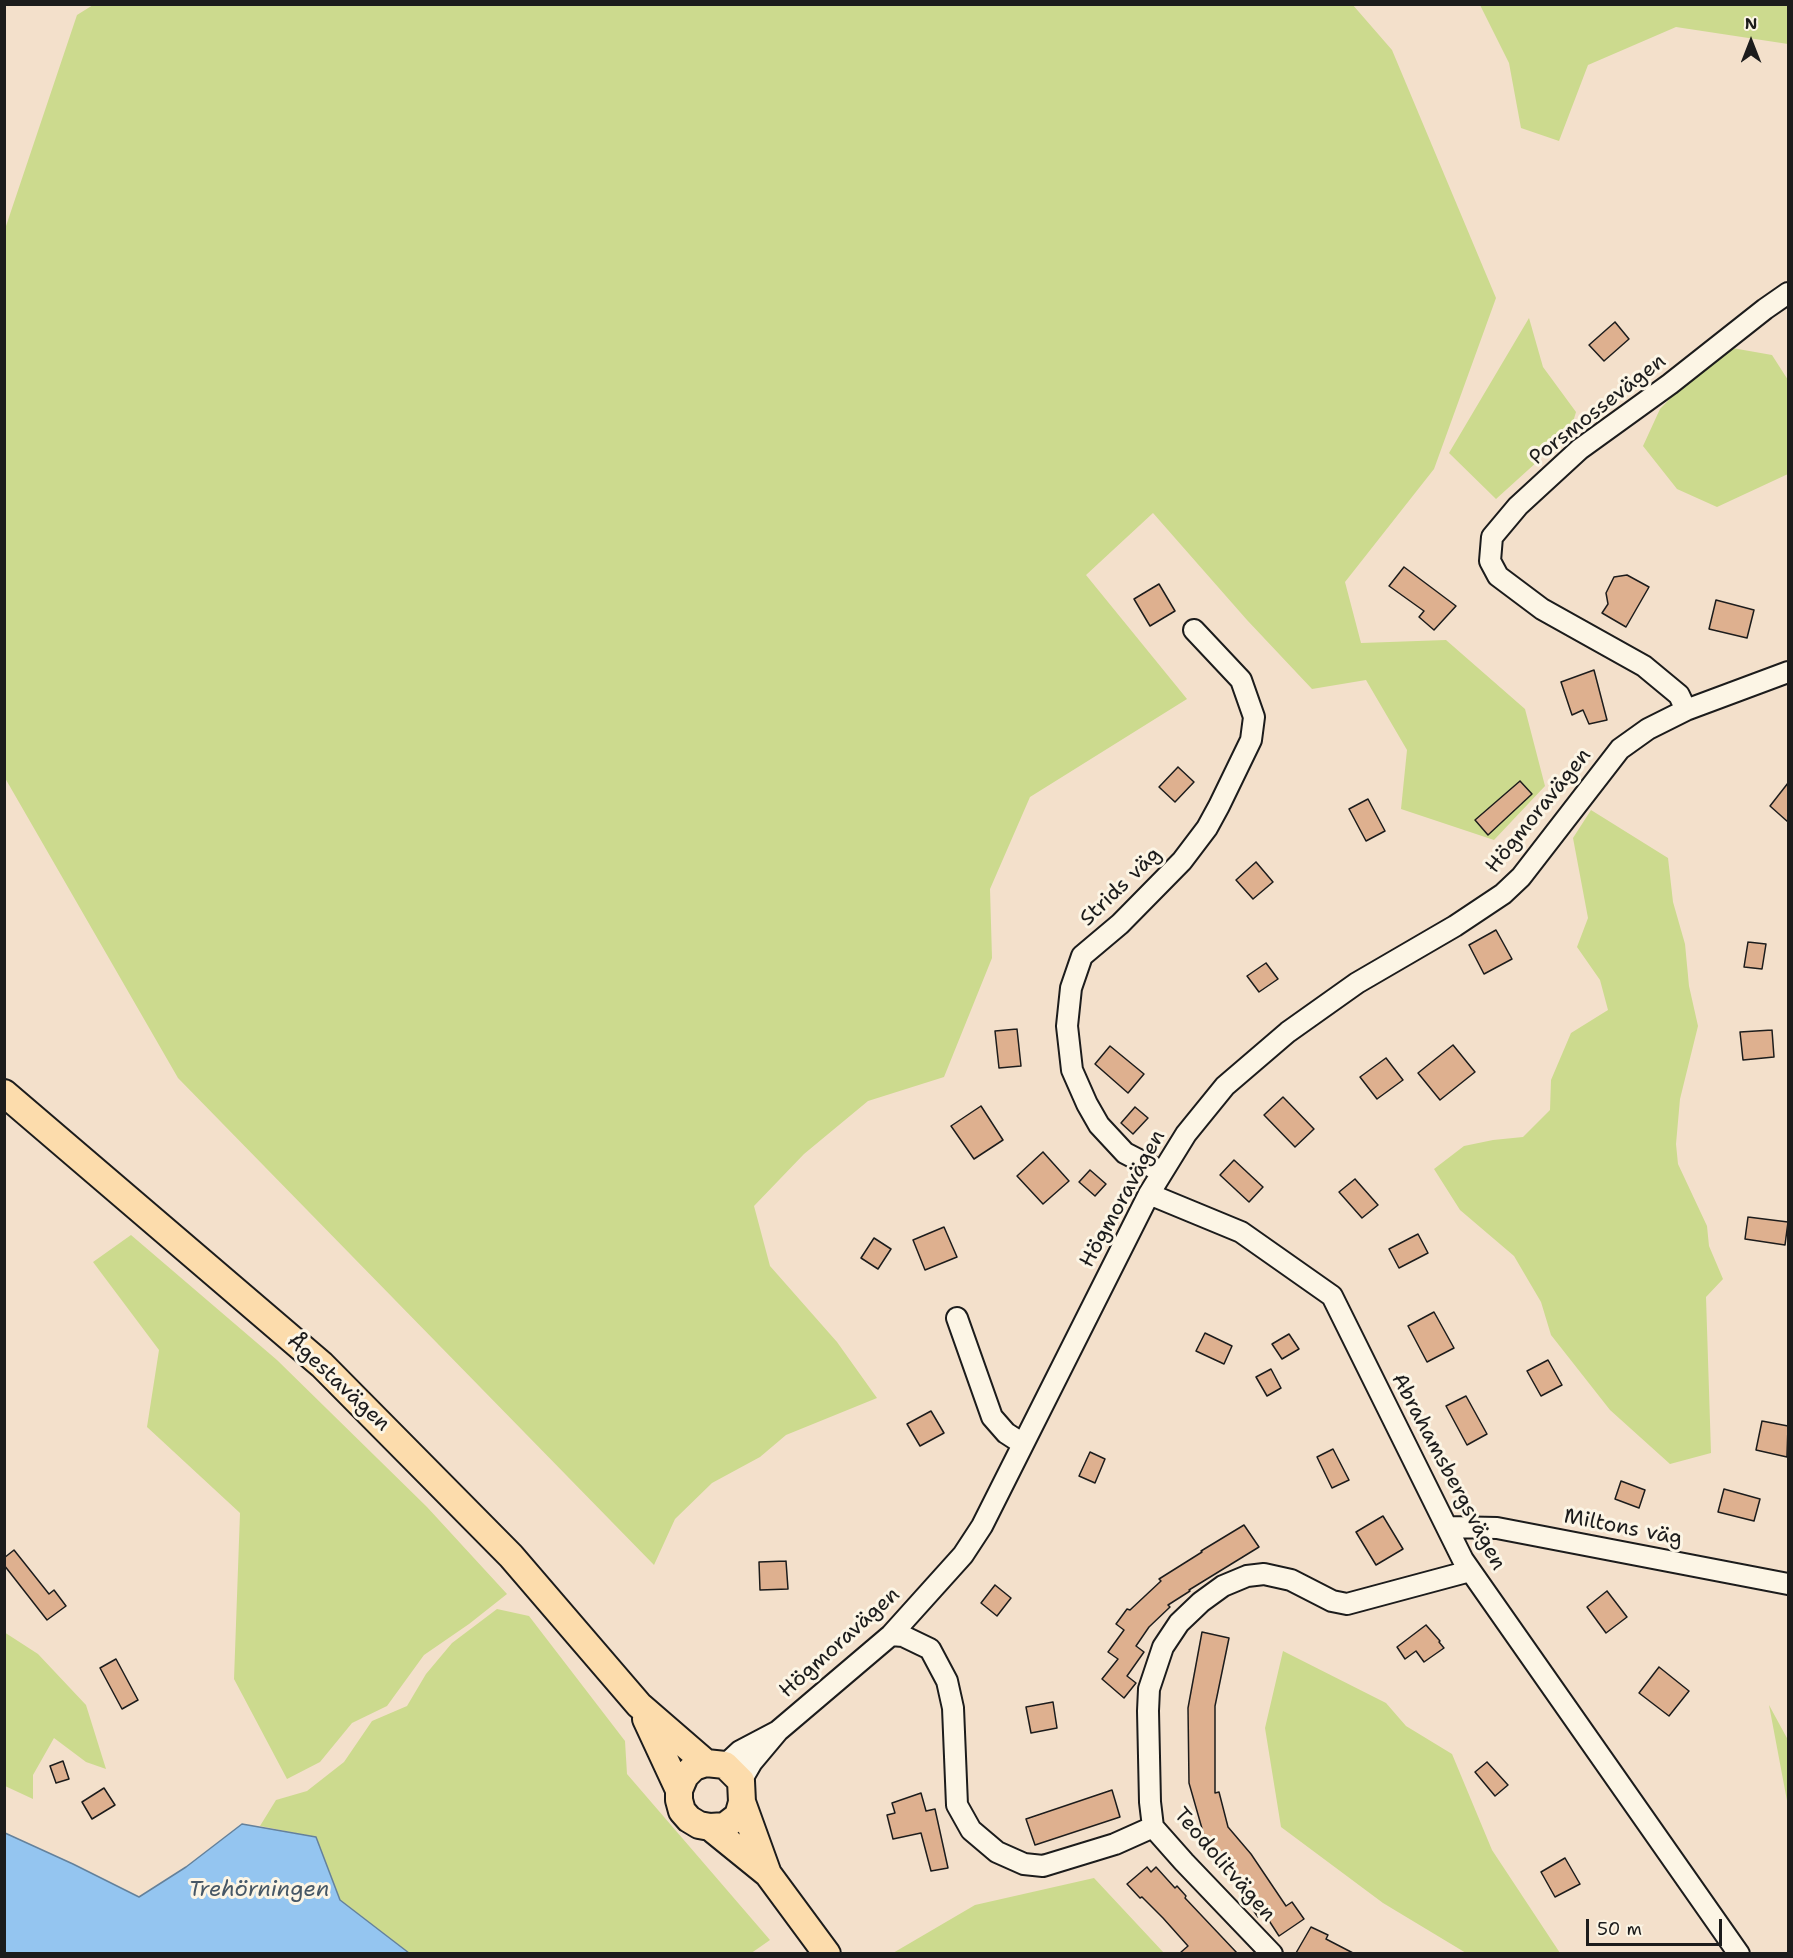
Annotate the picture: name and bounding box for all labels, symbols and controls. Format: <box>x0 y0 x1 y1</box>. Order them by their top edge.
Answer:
north arrow <box>1721 12 1781 72</box>
text: N <box>1745 13 1757 34</box>
street label: Porsmossevägen <box>1525 349 1671 471</box>
street label: Högmoravägen <box>1481 744 1597 878</box>
street label: Strids väg <box>1075 842 1167 932</box>
street label: Högmoravägen <box>1075 1126 1171 1272</box>
street label: Ågestavägen <box>281 1329 395 1437</box>
street label: Abrahamsbergsvägen <box>1385 1369 1511 1575</box>
street label: Miltons väg <box>1562 1504 1684 1552</box>
street label: Högmoravägen <box>775 1582 905 1704</box>
street label: Teodolitvägen <box>1168 1803 1280 1927</box>
water label: Trehörningen <box>189 1877 329 1903</box>
scale bar <box>1589 1907 1726 1945</box>
text: 50 m <box>1597 1917 1642 1941</box>

